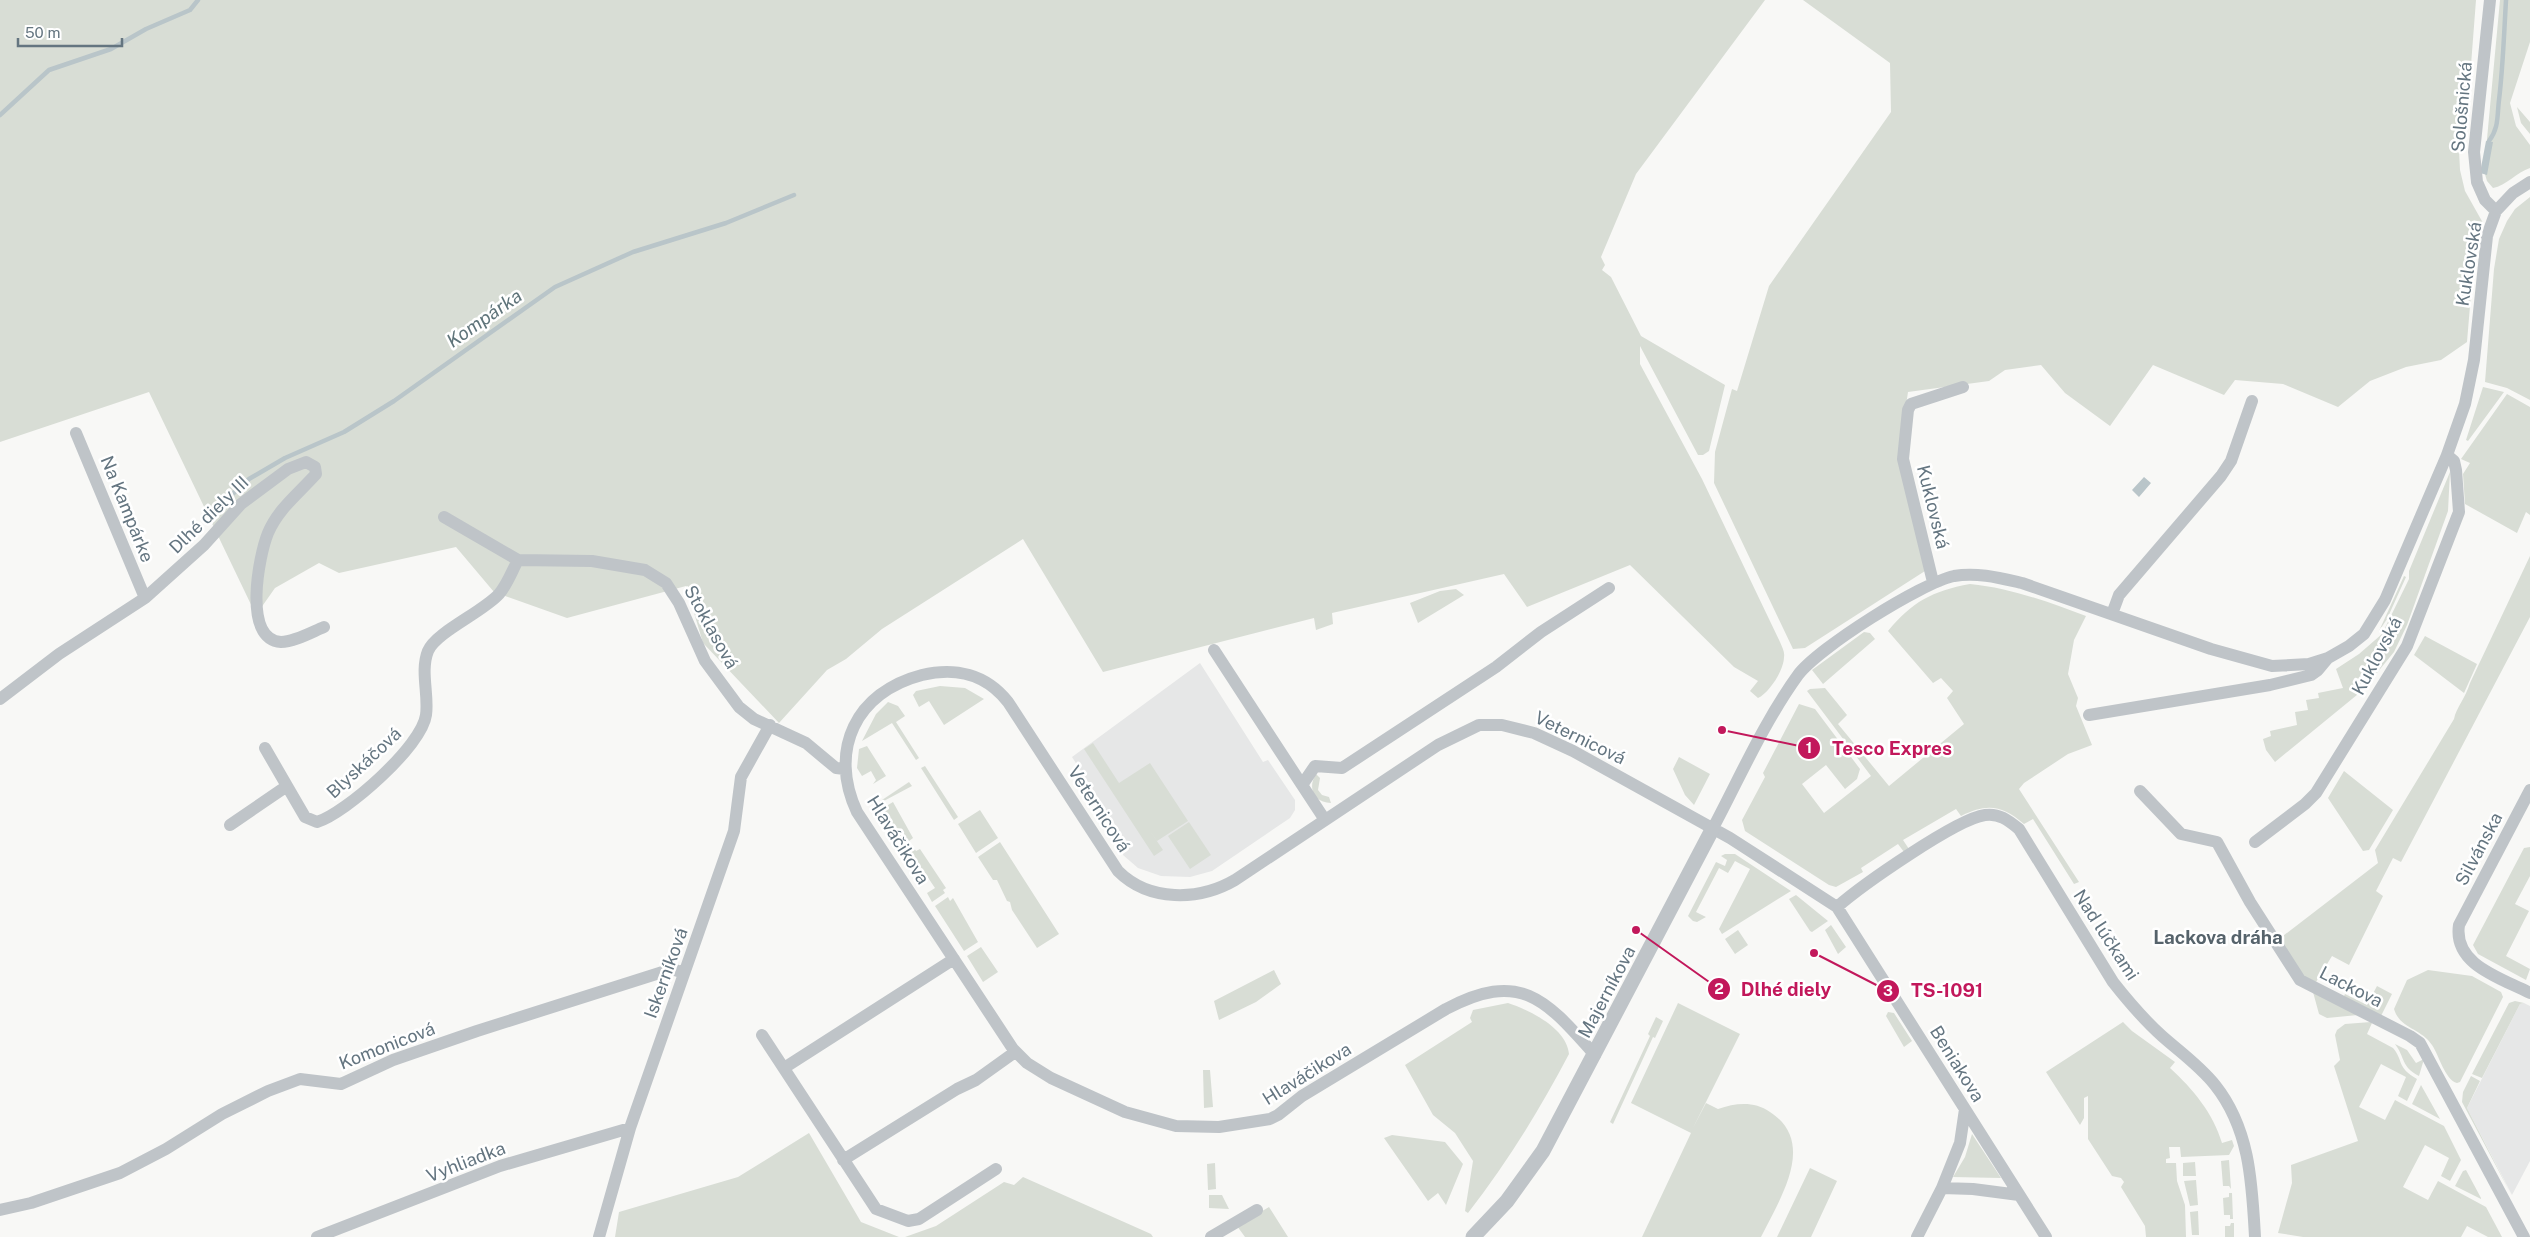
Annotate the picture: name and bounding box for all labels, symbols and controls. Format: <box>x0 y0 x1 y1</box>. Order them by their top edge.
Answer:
scale bar <box>18 15 121 47</box>
text: 50 m <box>25 24 60 41</box>
street label: Sološnická <box>2447 61 2476 153</box>
street label: Kuklovská <box>2451 220 2486 308</box>
water label: Kompárka <box>442 284 526 352</box>
street label: Na Kampárke <box>97 453 158 565</box>
street label: Kuklovská <box>1913 463 1954 551</box>
street label: Dlhé diely III <box>165 472 253 558</box>
street label: Stoklasová <box>680 581 743 672</box>
street label: Kuklovská <box>2347 613 2406 698</box>
street label: Veternicová <box>1531 707 1629 769</box>
street label: Blyskáčová <box>322 723 405 802</box>
callout: Tesco Expres <box>1797 731 1962 765</box>
text: Tesco Expres <box>1832 737 1952 759</box>
text: 1 <box>1806 739 1812 756</box>
street label: Veternicová <box>1064 762 1135 856</box>
street label: Hlaváčikova <box>863 792 934 888</box>
street label: Silvánska <box>2451 809 2507 889</box>
street label: Nad lúčkami <box>2069 885 2143 984</box>
street label: Iskerníková <box>640 925 692 1021</box>
district label: Lackova dráha <box>2153 926 2283 948</box>
street label: Majerníkova <box>1574 942 1640 1041</box>
street label: Lackova <box>2316 962 2386 1011</box>
callout: Dlhé diely <box>1706 972 1842 1006</box>
callout: TS-1091 <box>1876 974 1993 1008</box>
text: Dlhé diely <box>1741 978 1831 1000</box>
text: TS-1091 <box>1911 979 1983 1001</box>
text: 2 <box>1714 980 1724 997</box>
text: 3 <box>1883 982 1893 999</box>
street label: Komonicová <box>336 1018 438 1073</box>
street label: Beniakova <box>1926 1022 1989 1106</box>
street label: Hlaváčikova <box>1259 1038 1355 1109</box>
street label: Vyhliadka <box>424 1137 508 1186</box>

